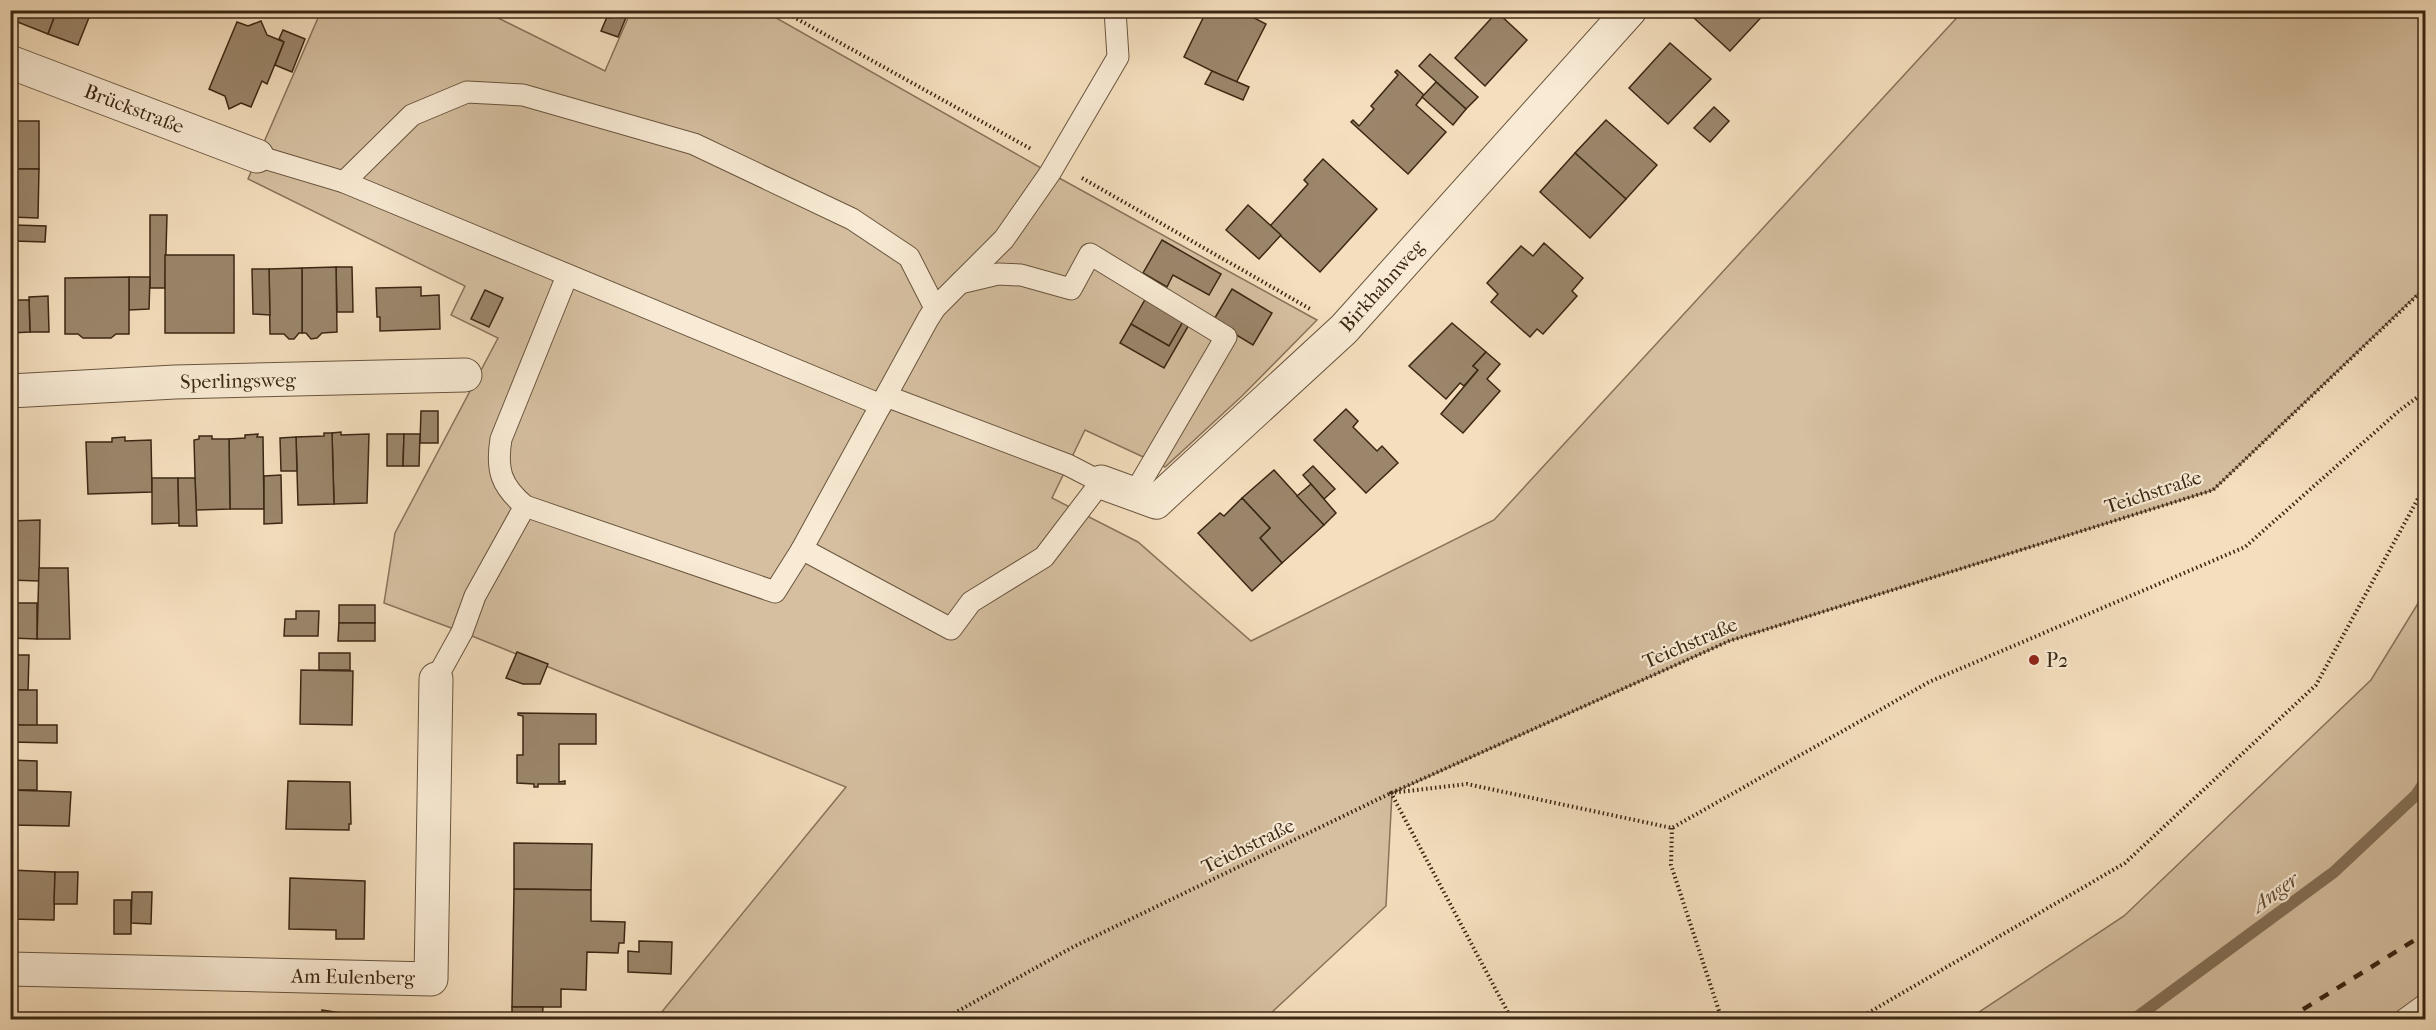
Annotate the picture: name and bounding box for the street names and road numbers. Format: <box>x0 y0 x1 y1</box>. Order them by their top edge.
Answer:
street label: Brückstraße <box>81 79 187 139</box>
street label: Birkhahnweg <box>1335 235 1429 337</box>
street label: Sperlingsweg <box>180 368 296 394</box>
street label: Teichstraße <box>2102 465 2204 518</box>
street label: Teichstraße <box>1639 613 1741 673</box>
street label: Teichstraße <box>1198 814 1298 878</box>
street label: Am Eulenberg <box>290 964 415 990</box>

